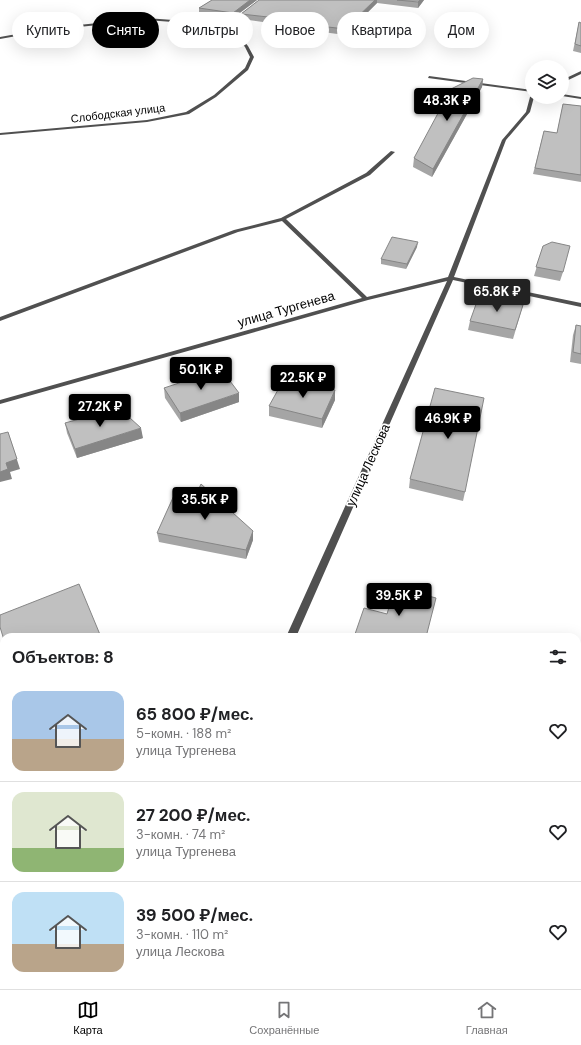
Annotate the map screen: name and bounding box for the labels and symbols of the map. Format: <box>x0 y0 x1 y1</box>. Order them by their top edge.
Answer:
pin: 48.3K ₽ <box>410 88 484 122</box>
street label: Слободская улица <box>70 100 167 126</box>
pin: 65.8K ₽ <box>460 279 534 313</box>
street label: улица Тургенева <box>236 287 337 331</box>
pin: 50.1K ₽ <box>164 357 238 391</box>
pin: 22.5K ₽ <box>266 365 340 399</box>
pin: 27.2K ₽ <box>63 394 137 428</box>
pin: 46.9K ₽ <box>411 406 485 440</box>
street label: улица Лескова <box>342 420 394 509</box>
pin: 35.5K ₽ <box>168 487 242 521</box>
pin: 39.5K ₽ <box>362 583 436 617</box>

